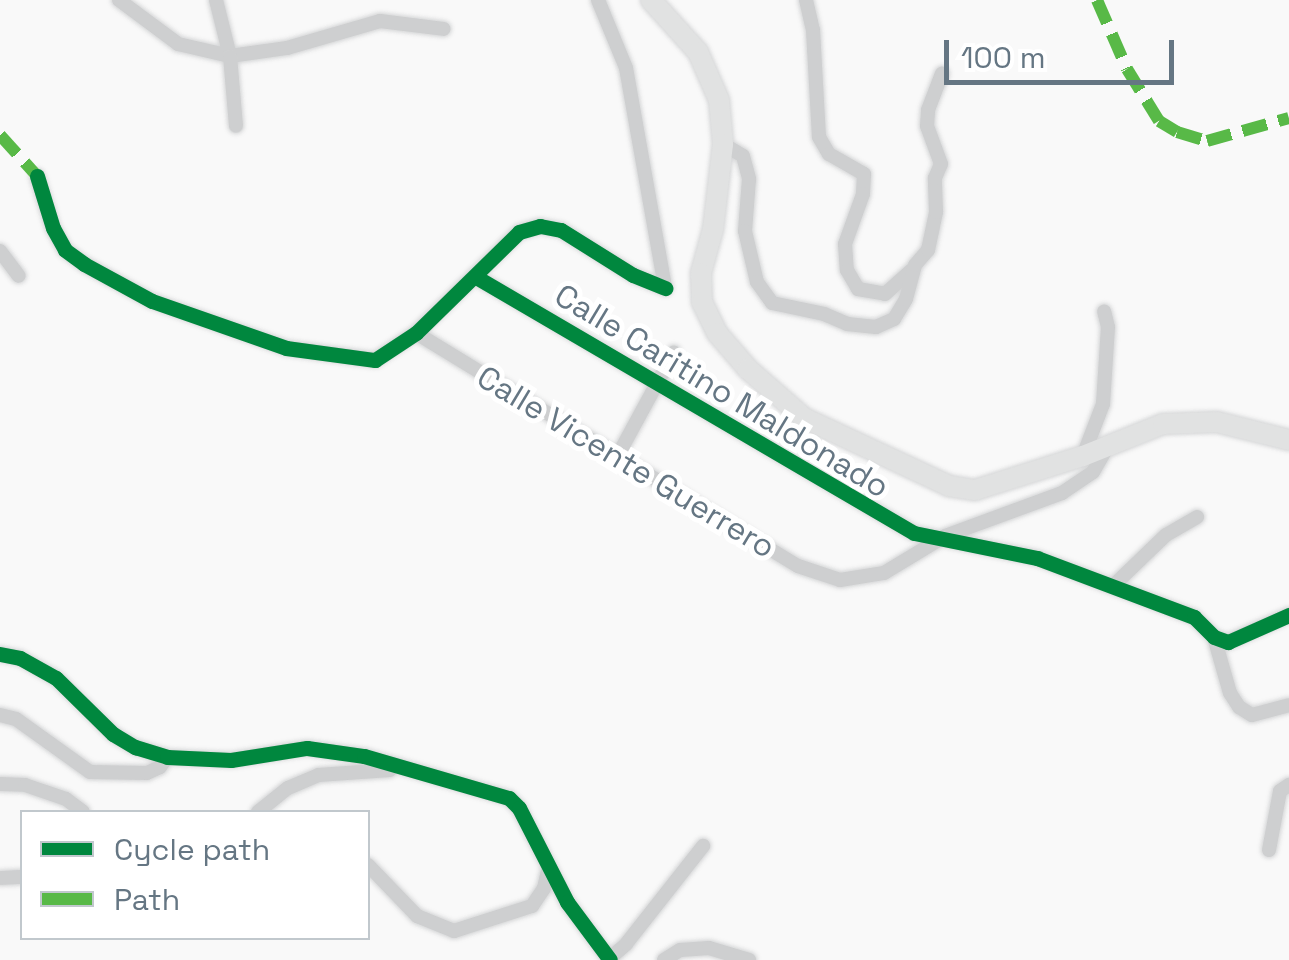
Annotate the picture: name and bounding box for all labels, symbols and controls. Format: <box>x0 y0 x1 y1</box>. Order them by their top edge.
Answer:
scale bar <box>949 20 1179 82</box>
text: 100 m <box>961 38 1046 77</box>
street label: Calle Caritino Maldonado <box>548 276 896 506</box>
street label: Calle Vicente Guerrero <box>470 358 782 566</box>
legend <box>20 810 370 940</box>
text: Cycle path <box>114 830 270 869</box>
text: Path <box>114 880 180 919</box>

